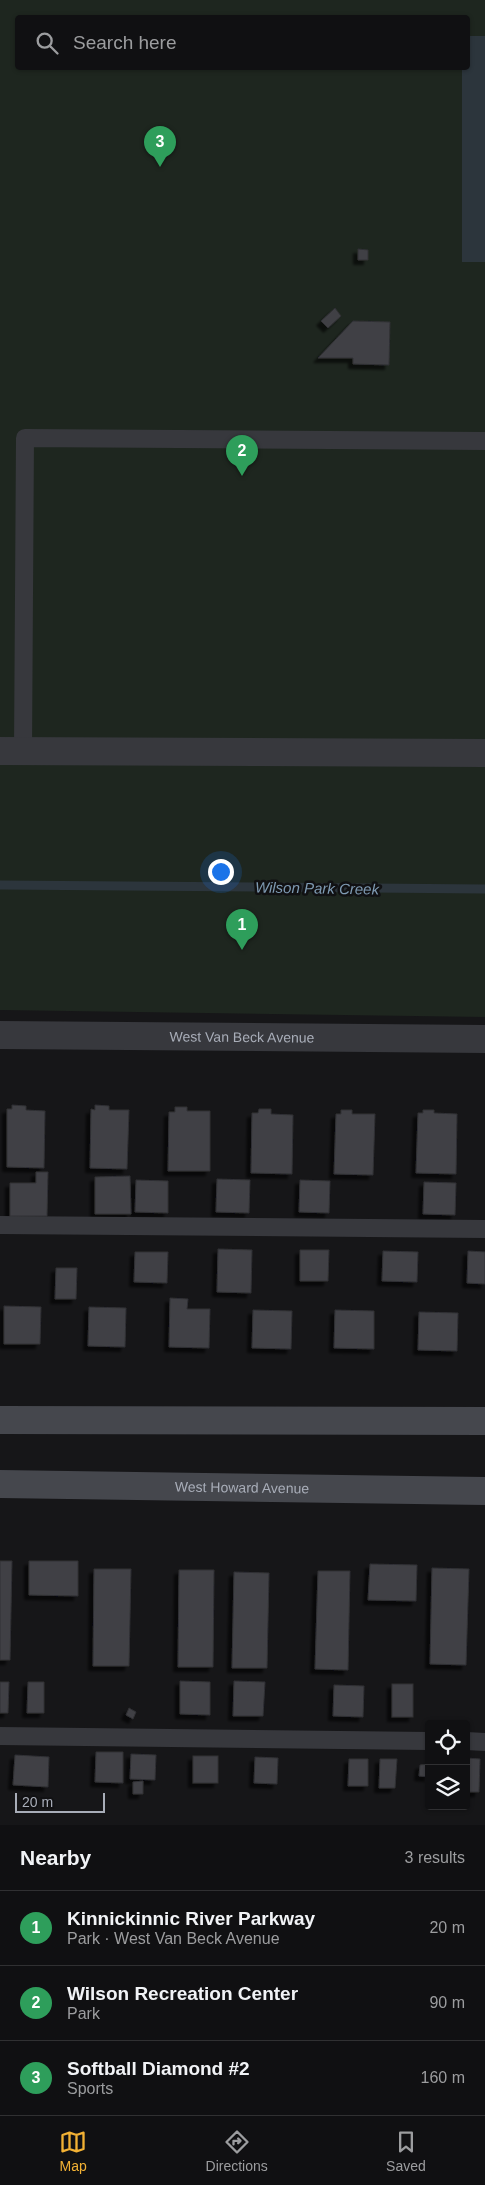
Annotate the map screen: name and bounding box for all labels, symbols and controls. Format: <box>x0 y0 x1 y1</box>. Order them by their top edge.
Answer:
search box <box>15 15 470 70</box>
icon: search <box>33 29 61 57</box>
text: Search here <box>73 32 177 53</box>
pin: 3 <box>144 126 176 167</box>
pin: 2 <box>226 435 258 476</box>
your location <box>208 859 234 885</box>
water label: Wilson Park Creek <box>255 878 381 898</box>
pin: 1 <box>226 909 258 950</box>
street label: West Van Beck Avenue <box>169 1028 315 1046</box>
street label: West Howard Avenue <box>175 1479 309 1496</box>
map controls <box>425 1720 470 1810</box>
button: locate <box>425 1720 470 1765</box>
button: layers <box>425 1765 470 1810</box>
scale bar <box>15 1790 105 1813</box>
text: 20 m <box>22 1794 53 1810</box>
text: Nearby <box>20 1846 91 1869</box>
text: 3 results <box>405 1849 465 1866</box>
text: Kinnickinnic River Parkway <box>67 1908 315 1929</box>
text: 1 <box>32 1919 40 1936</box>
text: 20 m <box>429 1919 465 1936</box>
text: Park · West Van Beck Avenue <box>67 1930 280 1947</box>
text: Wilson Recreation Center <box>67 1983 298 2004</box>
text: 2 <box>32 1994 40 2011</box>
text: 90 m <box>429 1994 465 2011</box>
text: Park <box>67 2005 100 2022</box>
text: Softball Diamond #2 <box>67 2058 250 2079</box>
text: 3 <box>32 2069 40 2086</box>
text: 160 m <box>421 2069 465 2086</box>
text: Sports <box>67 2080 113 2097</box>
tab: Map <box>59 2128 87 2174</box>
tab: Directions <box>206 2128 268 2174</box>
tab: Saved <box>386 2128 426 2174</box>

